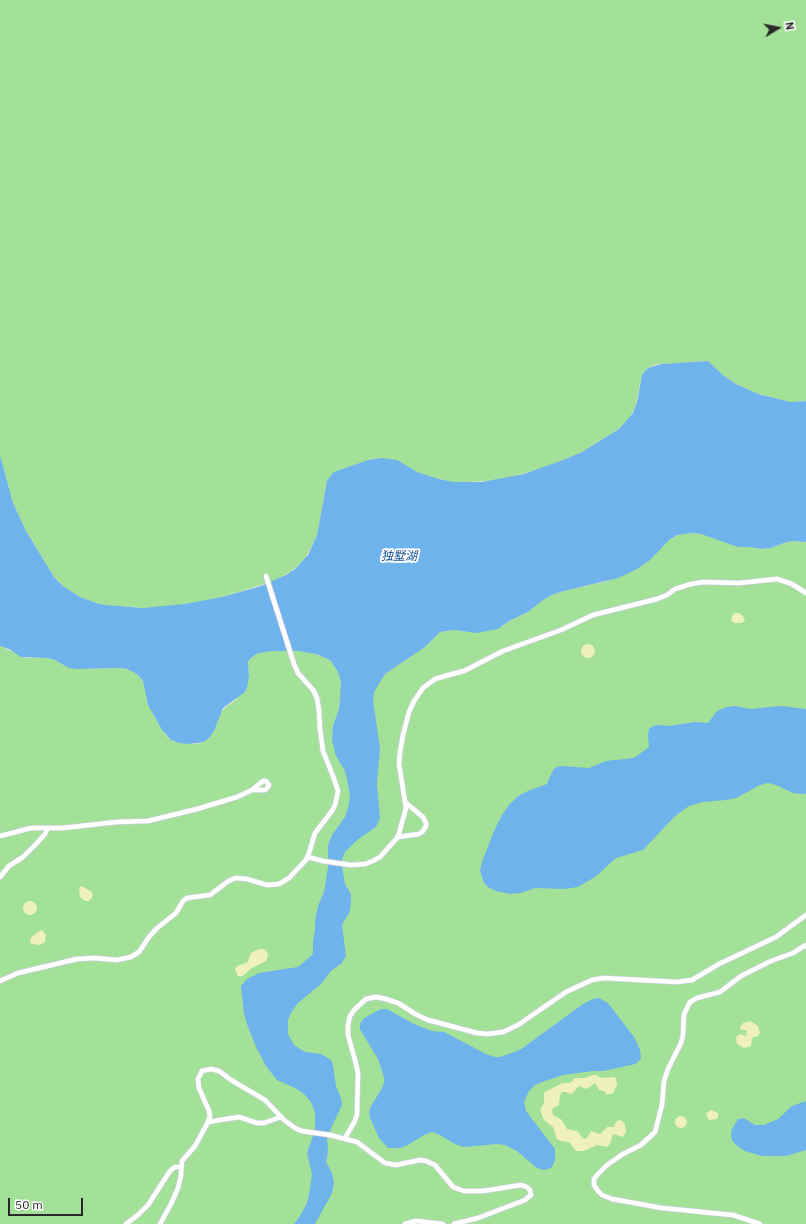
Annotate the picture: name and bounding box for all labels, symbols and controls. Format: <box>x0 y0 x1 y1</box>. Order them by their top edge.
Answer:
north arrow <box>758 8 798 48</box>
text: N <box>782 21 797 31</box>
water label: 独墅湖 <box>381 550 417 564</box>
scale bar <box>10 1190 85 1216</box>
text: 50 m <box>15 1197 43 1212</box>

